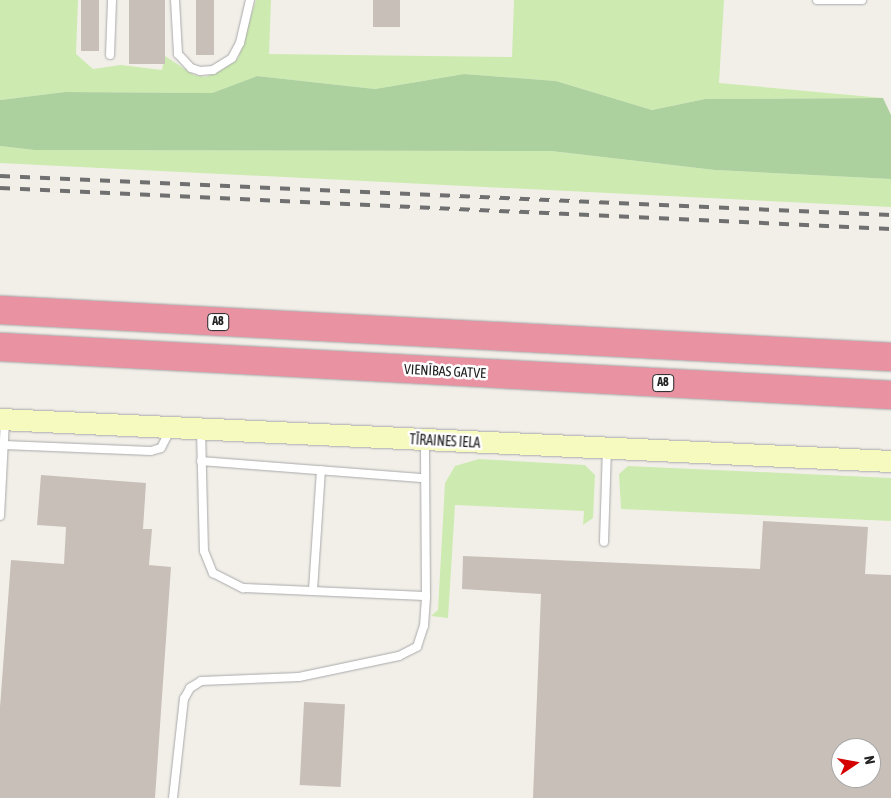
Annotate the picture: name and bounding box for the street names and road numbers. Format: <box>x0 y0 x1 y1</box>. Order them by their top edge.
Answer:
road number: A8 <box>207 313 229 332</box>
street label: VIENĪBAS GATVE <box>404 360 486 382</box>
road number: A8 <box>652 373 674 392</box>
street label: TĪRAINES IELA <box>409 431 481 451</box>

